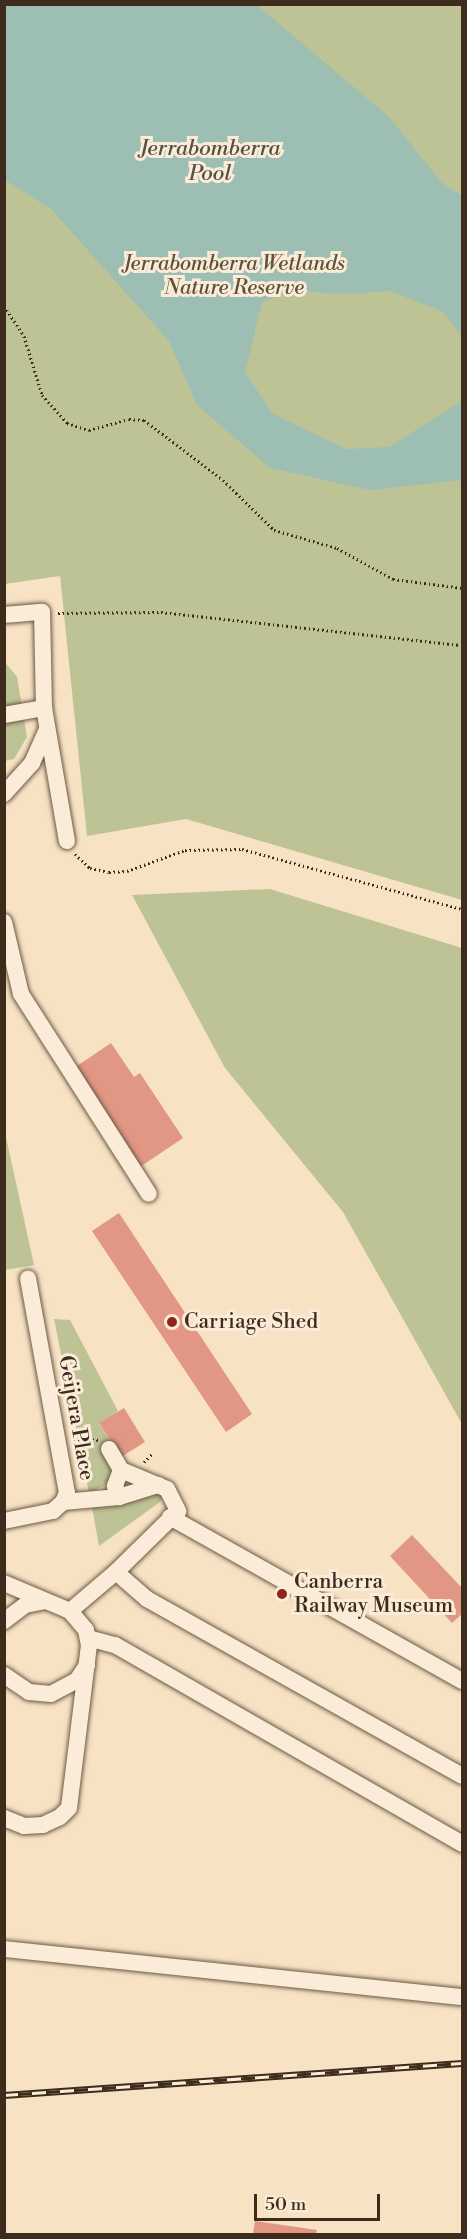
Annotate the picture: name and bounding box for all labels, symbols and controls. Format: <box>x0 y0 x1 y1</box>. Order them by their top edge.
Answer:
water label: Jerrabomberra Pool <box>140 135 280 186</box>
park label: Jerrabomberra Wetlands Nature Reserve <box>123 251 345 301</box>
place label: Carriage Shed <box>184 1309 318 1335</box>
marker: Carriage Shed <box>165 1315 179 1329</box>
street label: Geijera Place <box>53 1354 99 1482</box>
place label: Canberra Railway Museum <box>294 1569 453 1619</box>
marker: Canberra Railway Museum <box>275 1587 289 1601</box>
scale bar <box>257 2182 383 2220</box>
text: 50 m <box>265 2193 306 2216</box>

